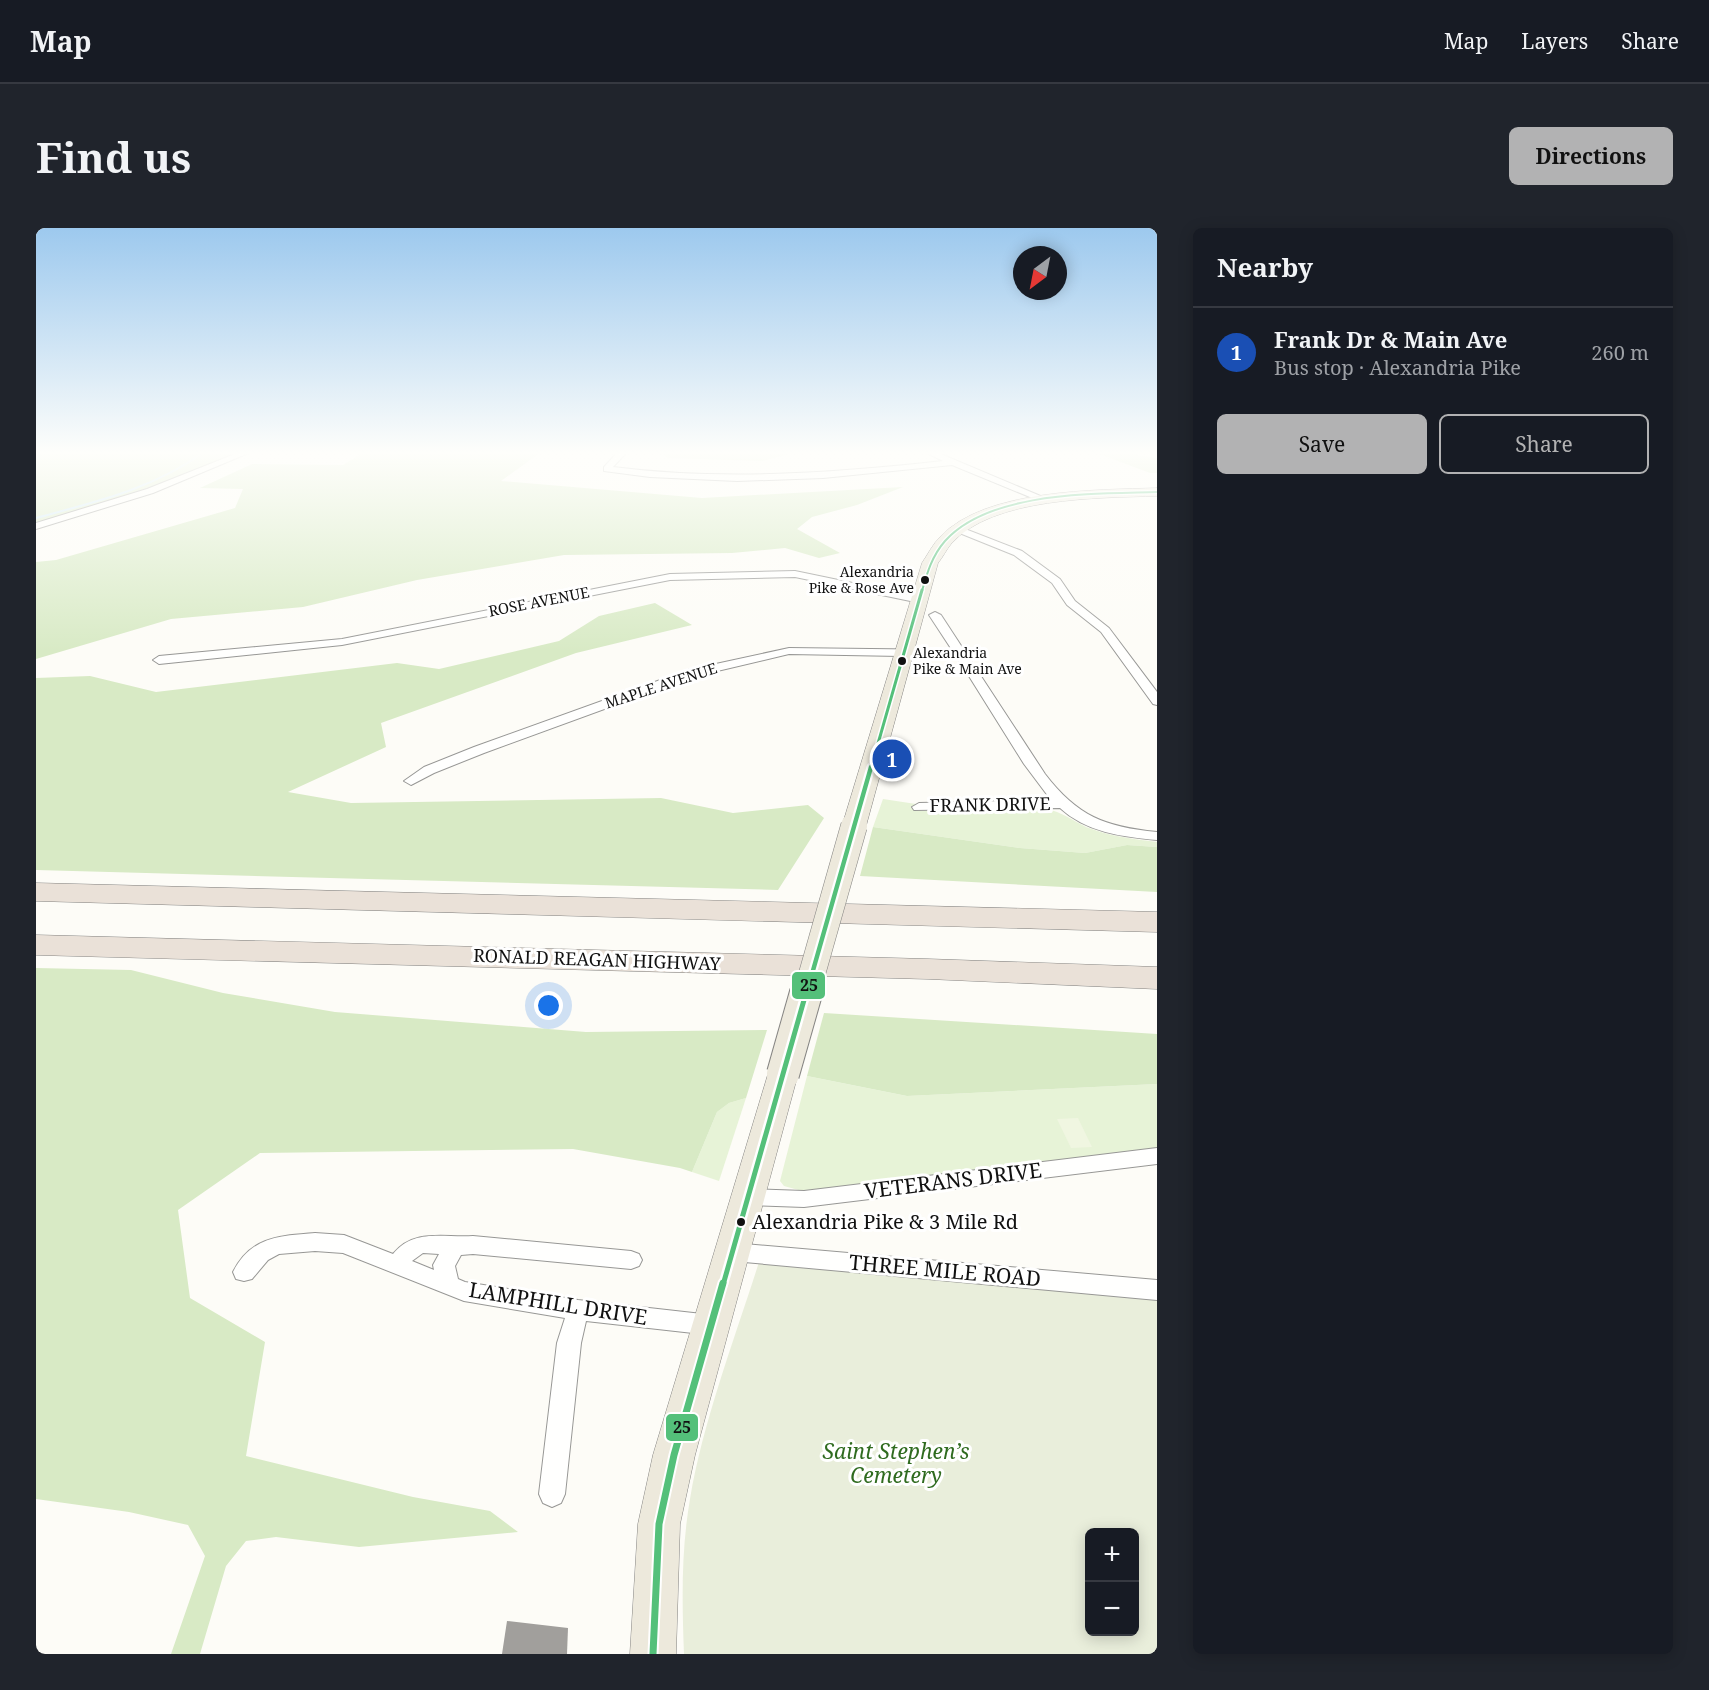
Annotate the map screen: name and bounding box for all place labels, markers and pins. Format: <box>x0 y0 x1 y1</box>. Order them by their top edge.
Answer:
place label: Alexandria Pike & Rose Ave <box>809 562 914 597</box>
marker: Alexandria Pike & Rose Ave <box>919 574 931 586</box>
place label: Alexandria Pike & Main Ave <box>913 643 1022 678</box>
marker: Alexandria Pike & Main Ave <box>896 655 908 667</box>
pin: 1 <box>872 736 912 782</box>
place label: Alexandria Pike & 3 Mile Rd <box>752 1208 1018 1235</box>
marker: Alexandria Pike & 3 Mile Rd <box>735 1216 747 1228</box>

